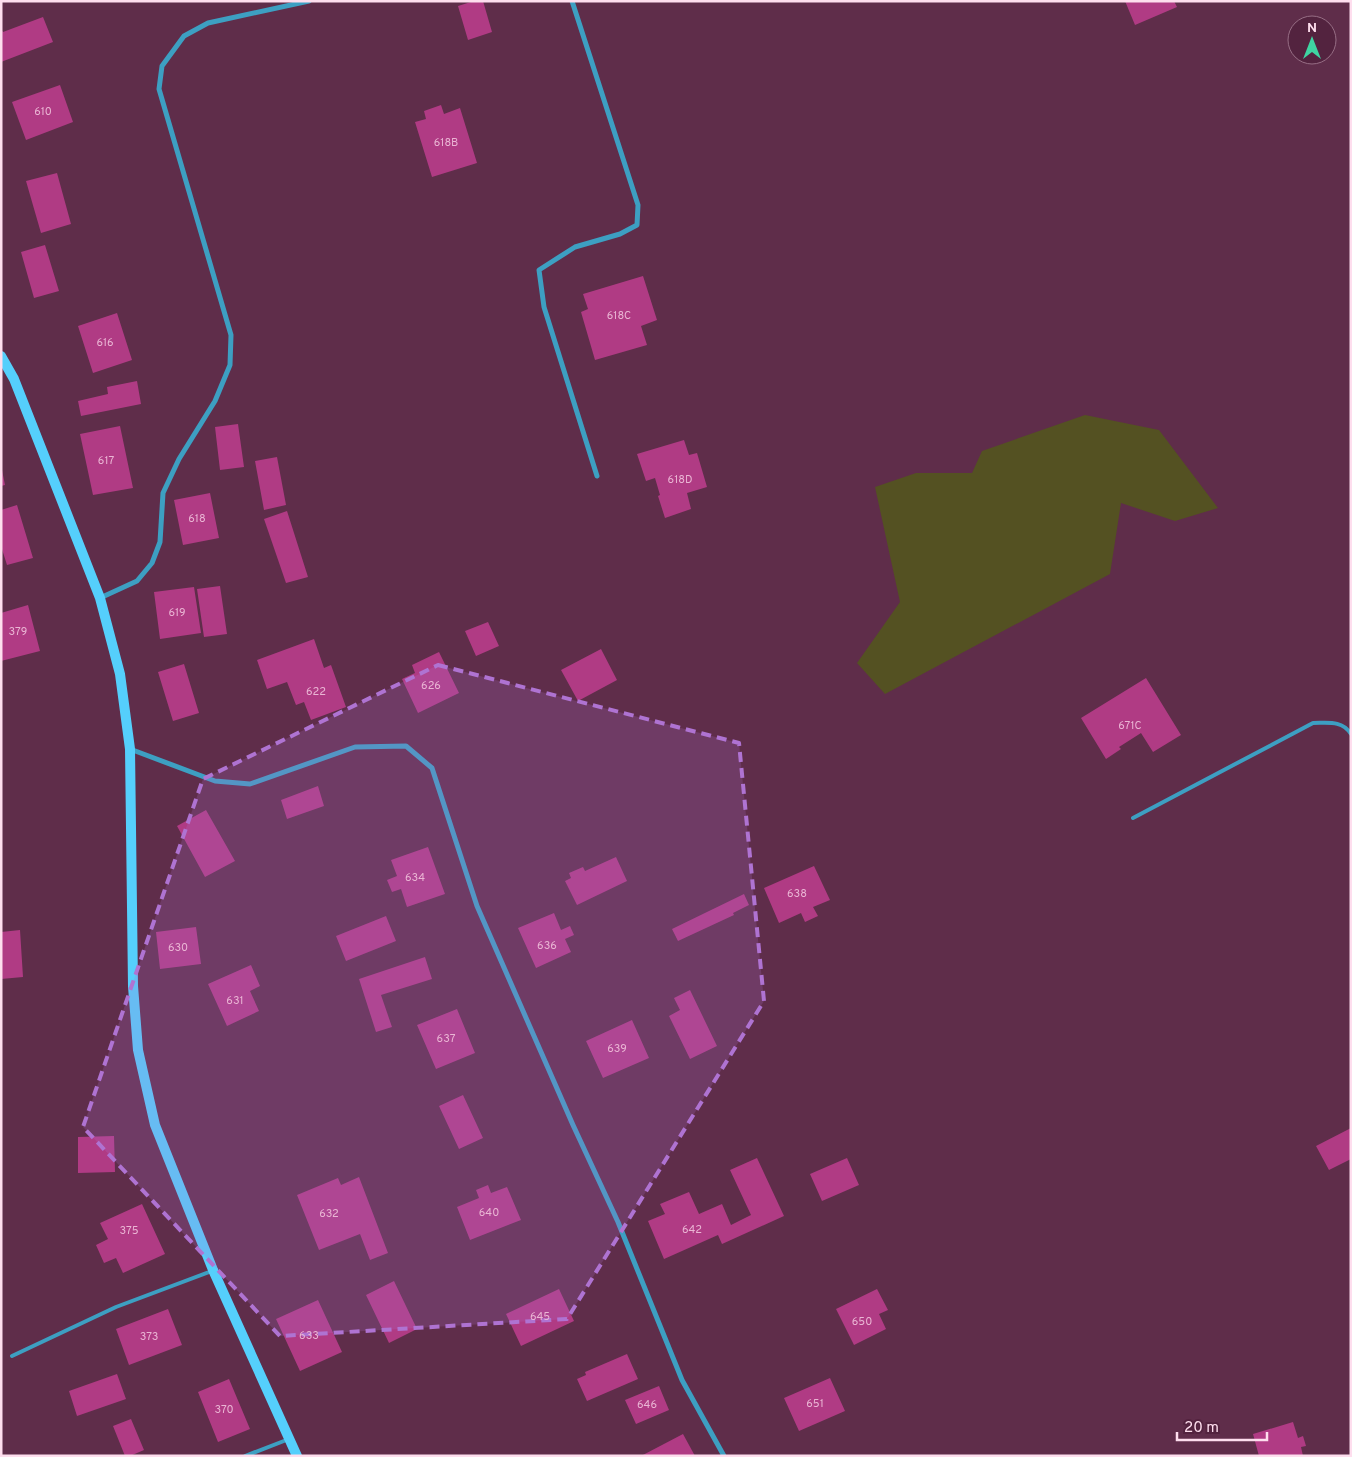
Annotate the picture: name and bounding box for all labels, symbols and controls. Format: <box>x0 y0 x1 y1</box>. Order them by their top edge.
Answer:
north arrow <box>1287 15 1337 65</box>
text: N <box>1307 20 1317 37</box>
house number: 610 <box>34 105 52 119</box>
house number: 618B <box>434 136 458 150</box>
house number: 618C <box>607 309 631 323</box>
house number: 616 <box>96 336 114 350</box>
house number: 617 <box>98 454 114 468</box>
house number: 618D <box>668 473 692 487</box>
house number: 618 <box>188 512 206 526</box>
house number: 619 <box>168 606 186 620</box>
house number: 379 <box>9 625 27 639</box>
house number: 626 <box>421 679 441 693</box>
house number: 622 <box>306 685 326 699</box>
house number: 671C <box>1118 719 1142 733</box>
house number: 634 <box>405 871 425 885</box>
house number: 638 <box>787 887 807 901</box>
house number: 636 <box>537 939 557 953</box>
house number: 630 <box>168 941 188 955</box>
house number: 631 <box>226 994 244 1008</box>
house number: 637 <box>437 1032 456 1046</box>
house number: 639 <box>607 1042 627 1056</box>
house number: 640 <box>479 1206 499 1220</box>
house number: 632 <box>319 1207 339 1221</box>
house number: 642 <box>682 1223 702 1237</box>
house number: 375 <box>119 1224 139 1238</box>
house number: 645 <box>530 1310 550 1324</box>
house number: 650 <box>852 1315 872 1329</box>
house number: 633 <box>299 1329 319 1343</box>
house number: 373 <box>140 1330 158 1344</box>
house number: 651 <box>806 1397 824 1411</box>
house number: 646 <box>637 1398 657 1412</box>
house number: 370 <box>215 1403 234 1417</box>
scale bar <box>1177 1410 1267 1442</box>
text: 20 m <box>1184 1419 1219 1438</box>

